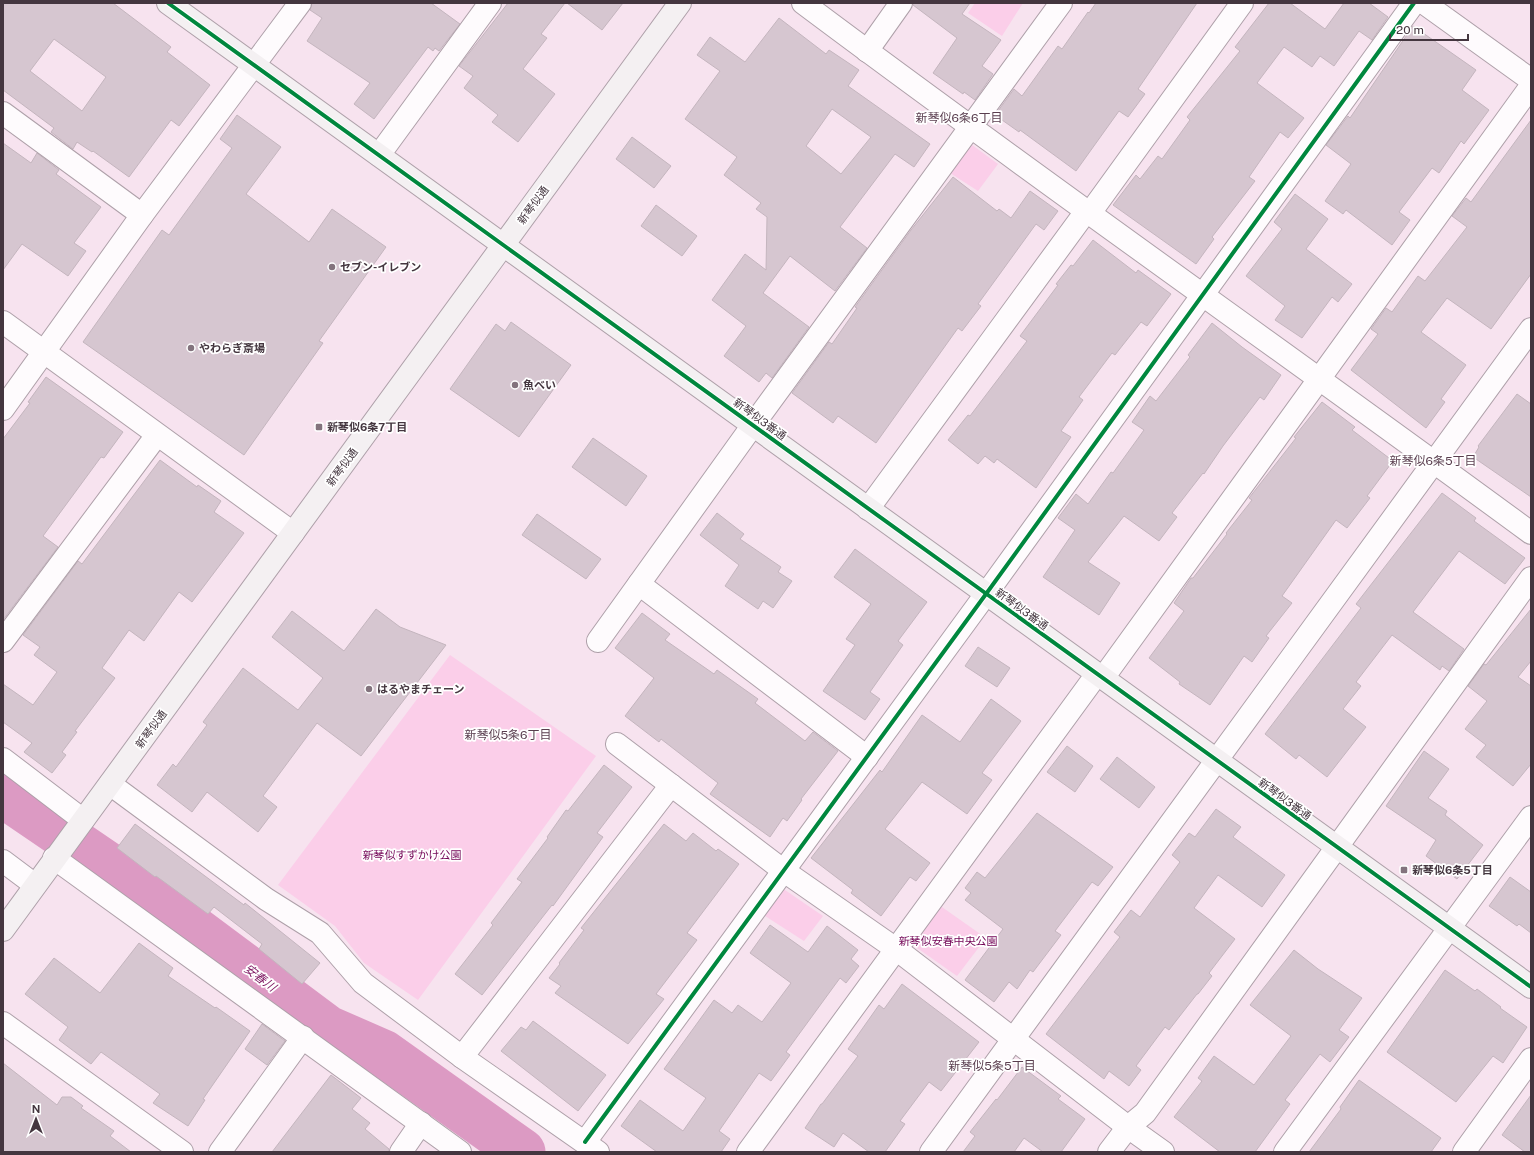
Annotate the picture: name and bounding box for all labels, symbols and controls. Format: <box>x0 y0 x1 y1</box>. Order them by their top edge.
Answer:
scale bar <box>1390 16 1468 42</box>
text: 20 m <box>1396 23 1424 37</box>
district label: 新琴似6条6丁目 <box>916 111 1002 125</box>
street label: 新琴似通 <box>515 184 551 226</box>
place label: セブン-イレブン <box>340 261 421 273</box>
marker: セブン-イレブン <box>327 262 337 272</box>
place label: やわらぎ斎場 <box>199 342 265 354</box>
marker: やわらぎ斎場 <box>186 343 196 353</box>
place label: 魚べい <box>523 379 556 391</box>
marker: 魚べい <box>510 380 520 390</box>
street label: 新琴似3番通 <box>731 396 789 442</box>
place label: 新琴似6条7丁目 <box>327 421 407 433</box>
marker: 新琴似6条7丁目 <box>314 422 324 432</box>
street label: 新琴似通 <box>324 446 360 488</box>
district label: 新琴似6条5丁目 <box>1389 454 1477 468</box>
street label: 新琴似3番通 <box>993 586 1051 632</box>
place label: はるやまチェーン <box>377 683 464 695</box>
marker: はるやまチェーン <box>364 684 374 694</box>
street label: 新琴似通 <box>133 708 169 750</box>
district label: 新琴似5条6丁目 <box>464 728 552 742</box>
street label: 新琴似3番通 <box>1256 776 1314 822</box>
park label: 新琴似すずかけ公園 <box>363 849 462 861</box>
place label: 新琴似6条5丁目 <box>1412 864 1493 876</box>
marker: 新琴似6条5丁目 <box>1399 865 1409 875</box>
park label: 新琴似安春中央公園 <box>899 935 998 947</box>
water label: 安春川 <box>241 962 280 996</box>
district label: 新琴似5条5丁目 <box>948 1059 1036 1073</box>
north arrow <box>16 1099 56 1139</box>
text: N <box>32 1103 40 1115</box>

